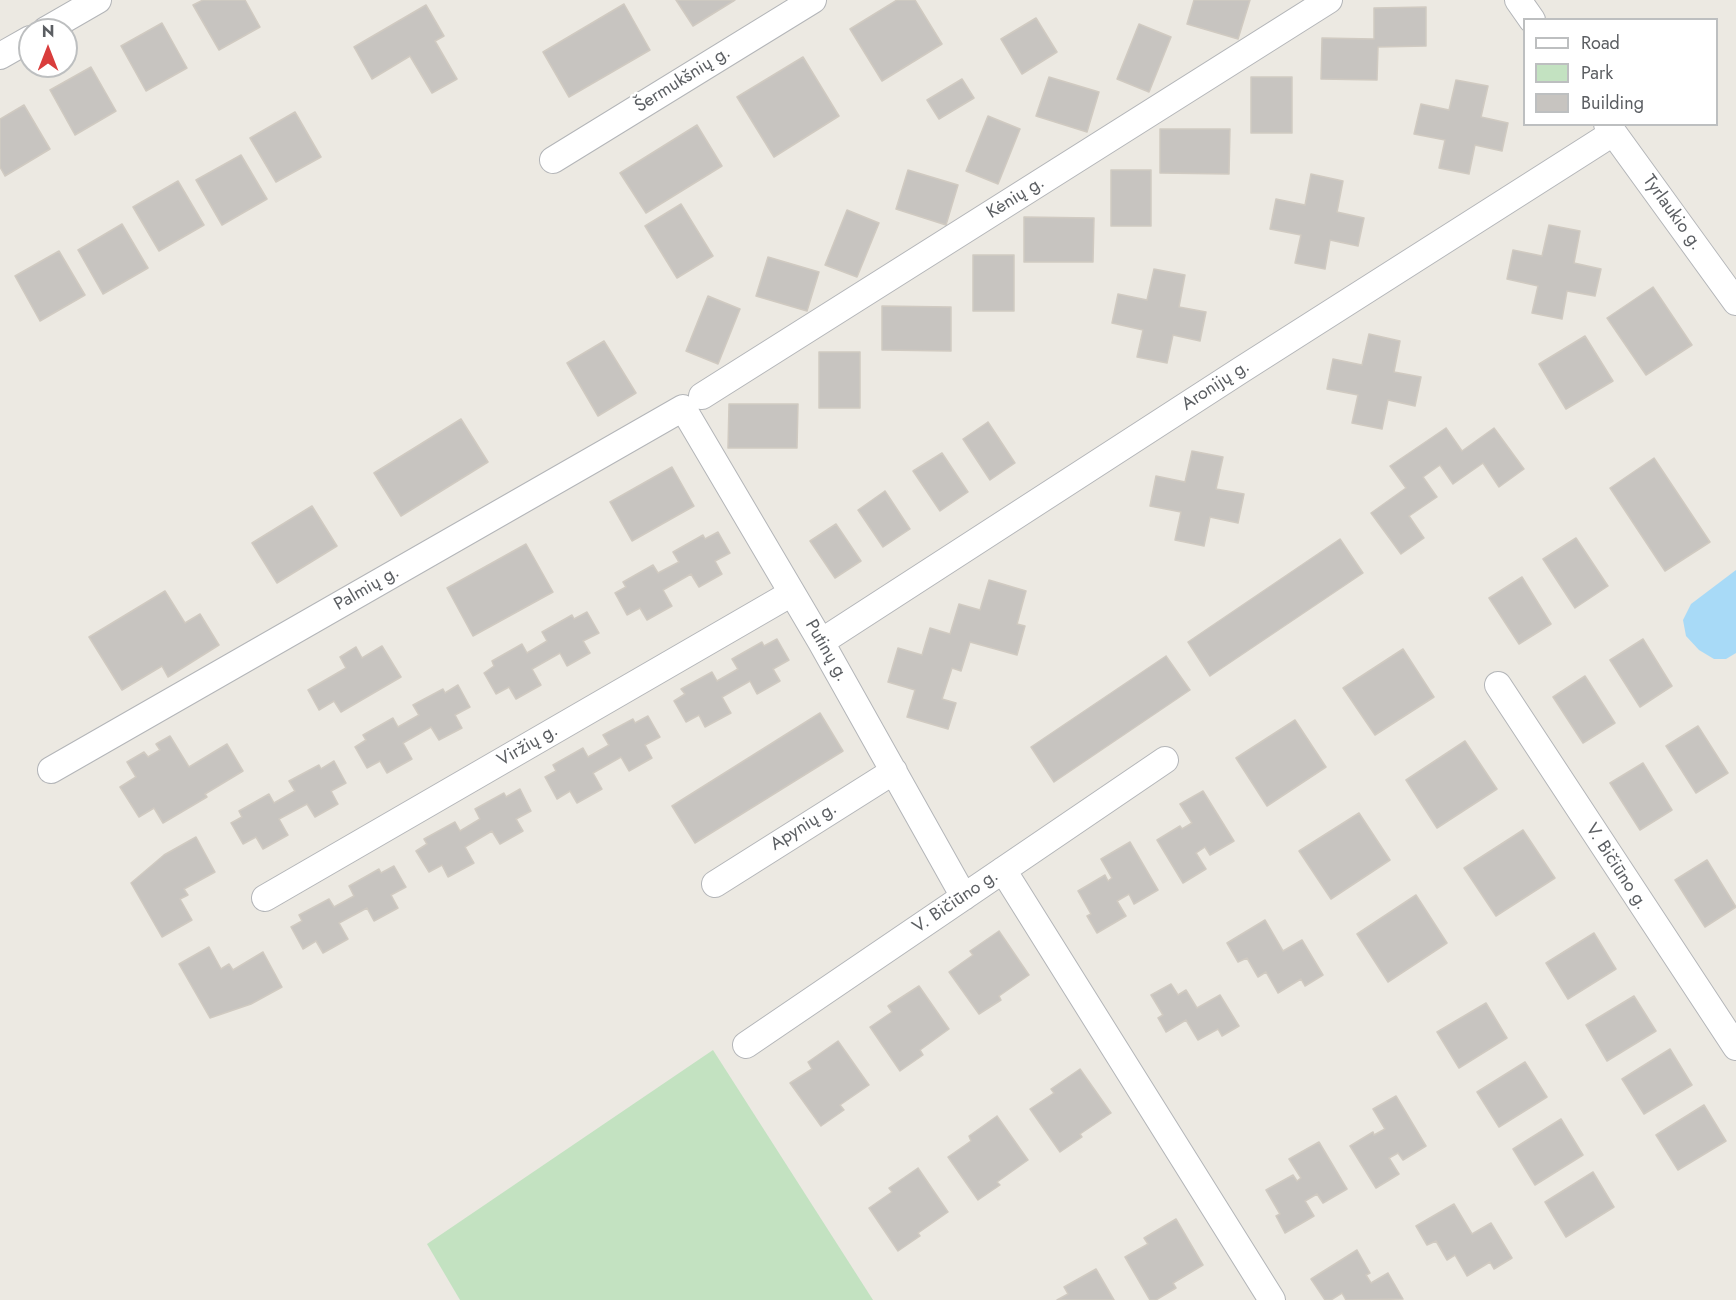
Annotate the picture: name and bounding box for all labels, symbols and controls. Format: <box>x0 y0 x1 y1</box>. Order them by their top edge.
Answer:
north arrow <box>18 18 78 78</box>
legend <box>1523 18 1718 126</box>
text: N <box>42 20 54 43</box>
text: Road <box>1581 30 1620 56</box>
street label: Šermukšnių g. <box>631 42 735 118</box>
text: Park <box>1581 60 1613 86</box>
text: Building <box>1581 90 1644 116</box>
street label: Tyrlaukio g. <box>1638 171 1706 255</box>
street label: Kėnių g. <box>983 172 1049 224</box>
street label: Aronijų g. <box>1178 356 1254 416</box>
street label: Palmių g. <box>331 562 403 616</box>
street label: Putinų g. <box>800 616 852 686</box>
street label: Viržių g. <box>494 720 562 772</box>
street label: Apynių g. <box>767 798 841 856</box>
street label: V. Bičiūno g. <box>1580 820 1652 914</box>
street label: V. Bičiūno g. <box>909 865 1003 939</box>

